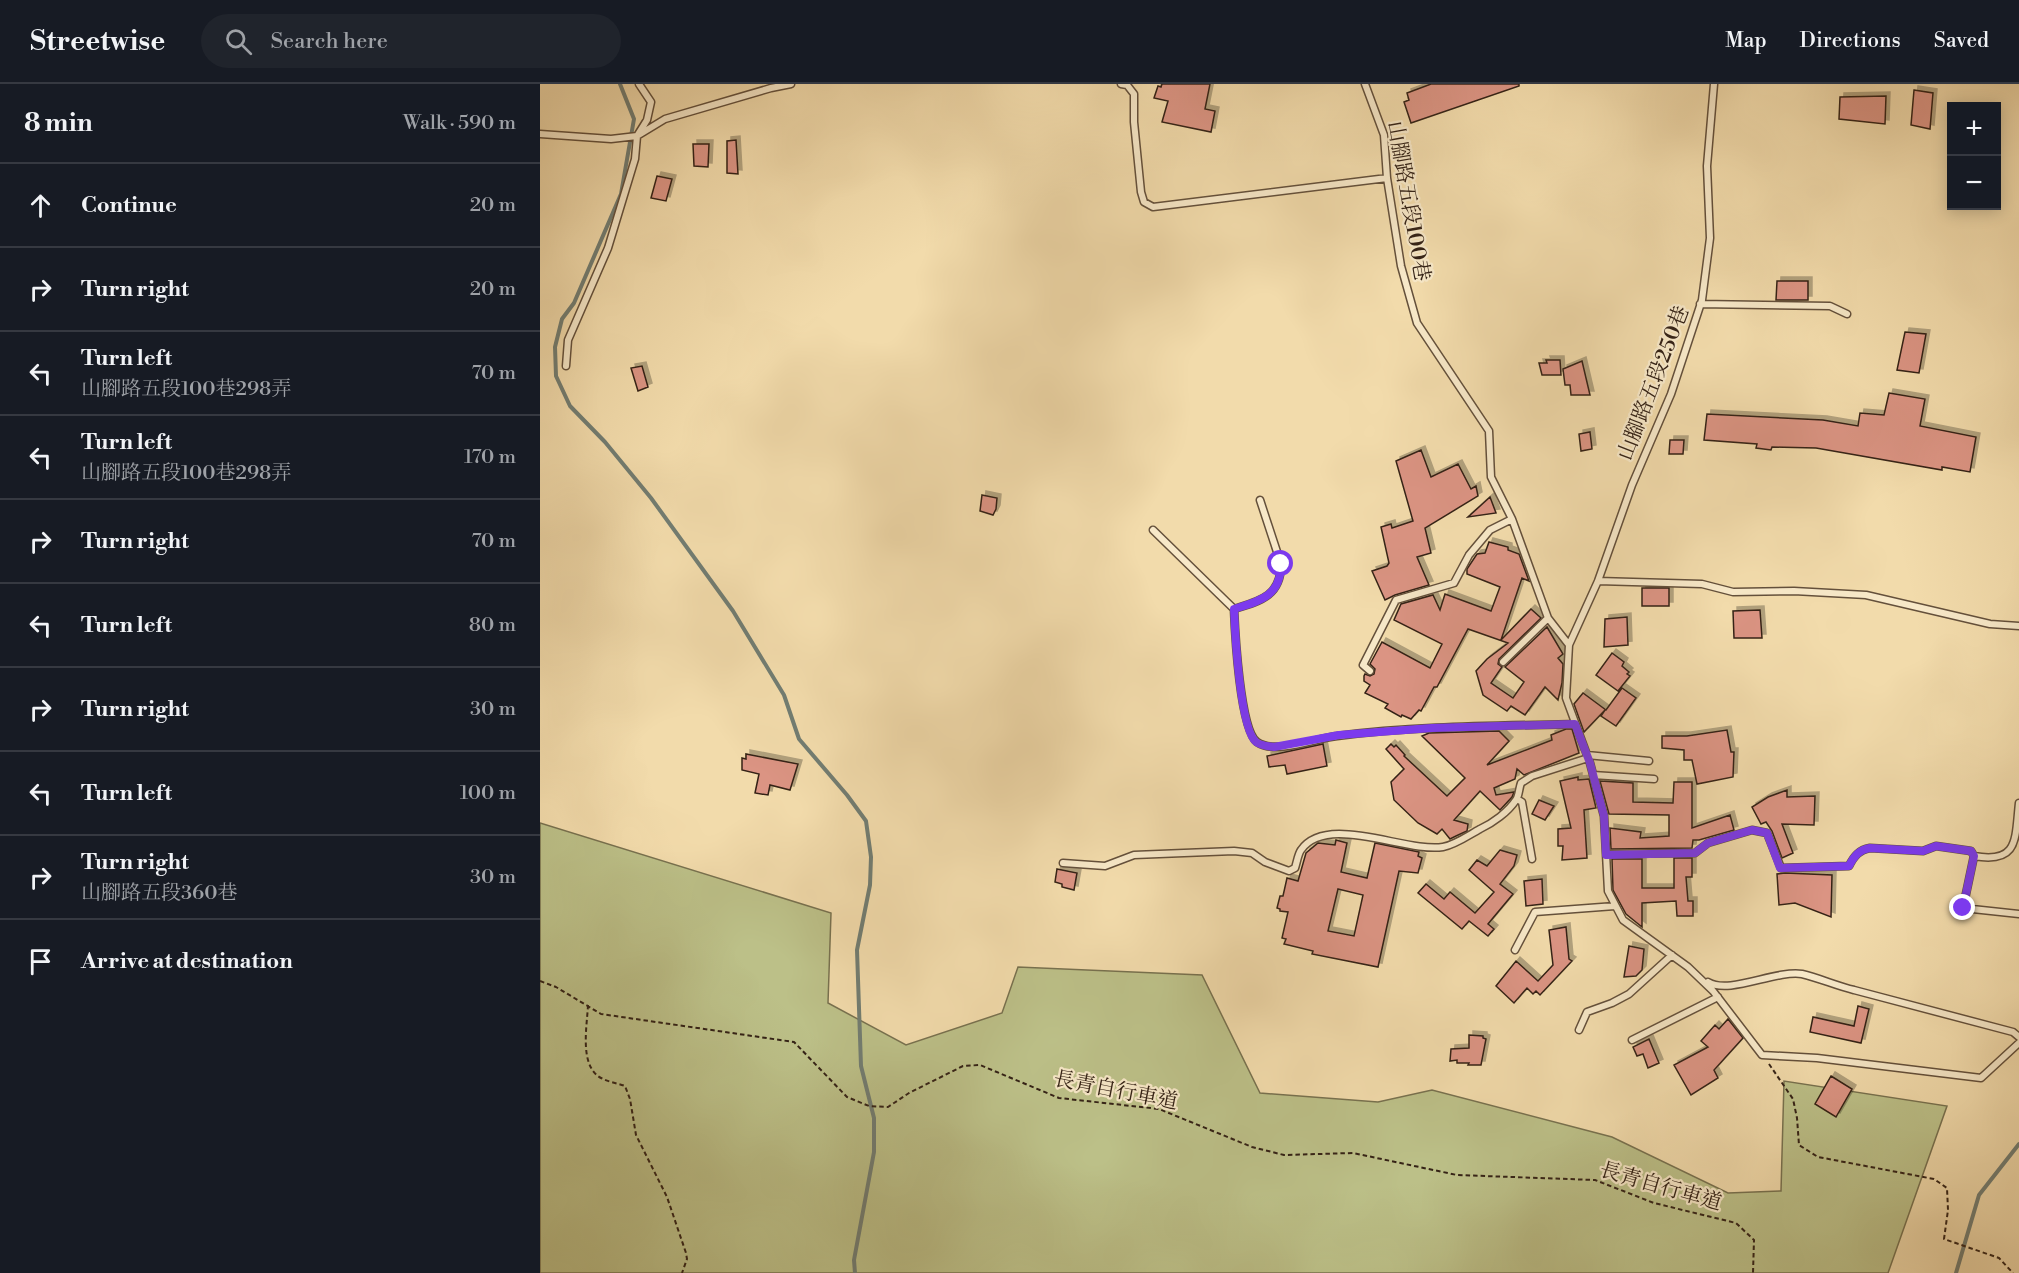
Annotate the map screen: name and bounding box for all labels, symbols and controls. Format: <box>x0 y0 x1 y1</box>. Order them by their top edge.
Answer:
search box <box>201 14 621 68</box>
text: Streetwise <box>30 24 165 59</box>
icon: search <box>222 25 255 58</box>
text: Search here <box>270 28 388 55</box>
text: Map <box>1725 28 1767 54</box>
text: Directions <box>1800 28 1901 54</box>
text: Saved <box>1934 28 1989 54</box>
map controls <box>1947 102 2001 210</box>
button: + <box>1947 102 2001 156</box>
text: 8 min <box>24 107 93 139</box>
text: Walk · 590 m <box>403 111 516 136</box>
street label: 山腳路五段100巷 <box>1381 119 1435 283</box>
button: − <box>1947 156 2001 210</box>
icon: ahead <box>24 189 57 222</box>
text: Continue <box>81 192 177 219</box>
text: 20 m <box>470 193 516 218</box>
icon: right <box>24 273 57 306</box>
text: Turn right <box>81 276 189 303</box>
text: 20 m <box>470 277 516 302</box>
street label: 山腳路五段250巷 <box>1613 302 1695 464</box>
text: Turn left <box>81 345 172 372</box>
icon: left <box>24 357 57 390</box>
text: 70 m <box>472 361 516 386</box>
text: 山腳路五段100巷298弄 <box>81 377 291 402</box>
text: Turn left <box>81 429 172 456</box>
icon: left <box>24 441 57 474</box>
text: 170 m <box>464 445 516 470</box>
text: 山腳路五段100巷298弄 <box>81 461 291 486</box>
icon: right <box>24 525 57 558</box>
text: Turn right <box>81 528 189 555</box>
text: 70 m <box>472 529 516 554</box>
route start <box>1267 550 1293 576</box>
icon: left <box>24 609 57 642</box>
text: Turn left <box>81 612 172 639</box>
text: 80 m <box>469 613 516 638</box>
icon: right <box>24 693 57 726</box>
text: Turn right <box>81 696 189 723</box>
text: 30 m <box>470 697 516 722</box>
icon: left <box>24 777 57 810</box>
text: Turn left <box>81 780 172 807</box>
text: 100 m <box>460 781 516 806</box>
text: Turn right <box>81 849 189 876</box>
icon: right <box>24 861 57 894</box>
text: 30 m <box>470 865 516 890</box>
text: 山腳路五段360巷 <box>81 881 237 906</box>
route end <box>1949 894 1975 920</box>
icon: arrive <box>24 945 57 978</box>
text: Arrive at destination <box>81 948 293 975</box>
street label: 長青自行車道 <box>1051 1066 1180 1116</box>
street label: 長青自行車道 <box>1597 1157 1725 1217</box>

